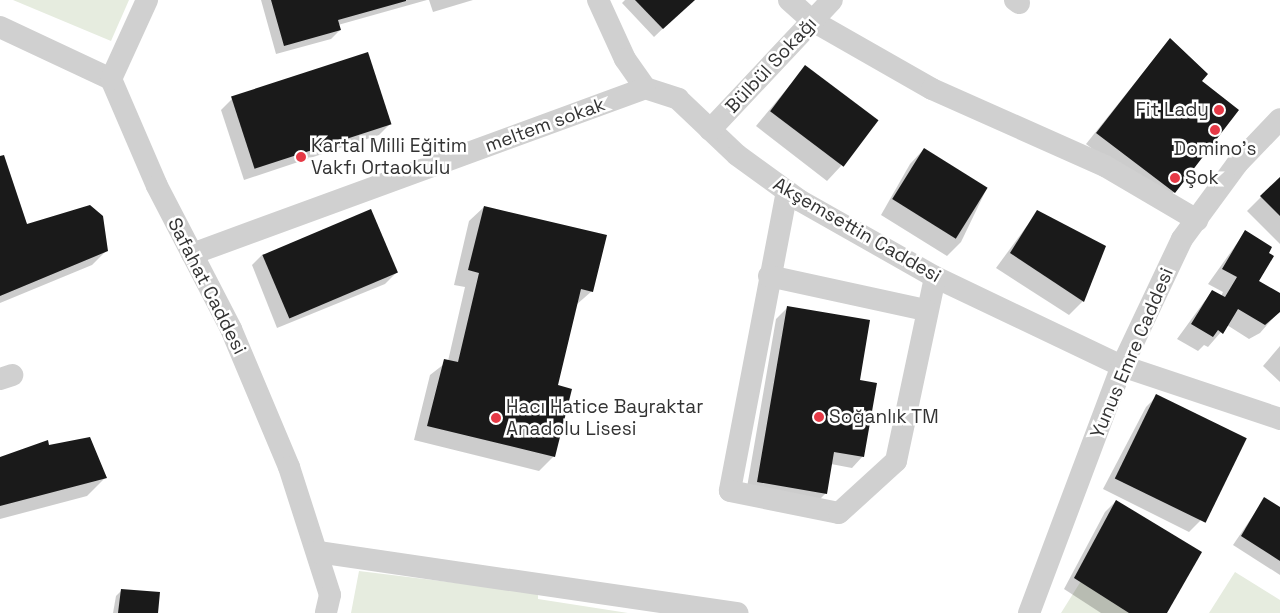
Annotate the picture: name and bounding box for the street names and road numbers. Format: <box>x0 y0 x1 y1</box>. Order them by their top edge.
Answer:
street label: Bülbül Sokağı <box>721 12 821 118</box>
street label: meltem sokak <box>482 93 608 157</box>
street label: Akşemsettin Caddesi <box>769 173 945 287</box>
street label: Safahat Caddesi <box>163 214 251 358</box>
street label: Yunus Emre Caddesi <box>1086 264 1178 442</box>

